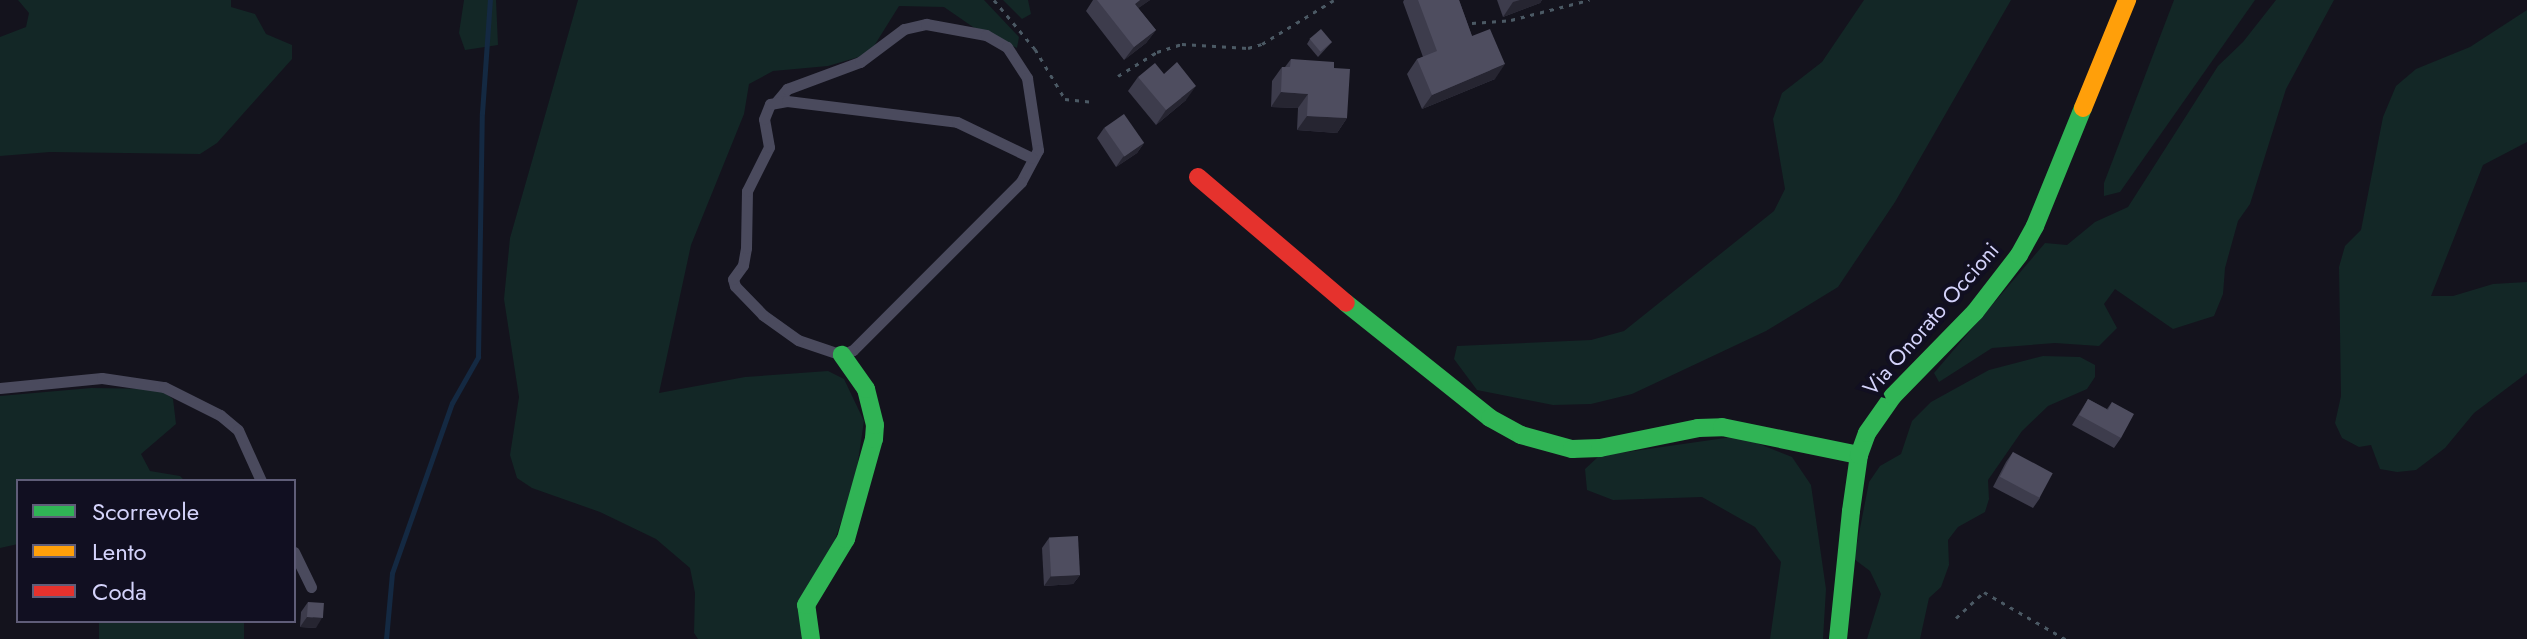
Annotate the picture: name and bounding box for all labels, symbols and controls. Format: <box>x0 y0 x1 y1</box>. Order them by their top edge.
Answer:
street label: Via Onorato Occioni <box>1857 237 2005 401</box>
legend <box>16 479 296 623</box>
text: Scorrevole <box>92 494 199 529</box>
text: Lento <box>92 534 147 569</box>
text: Coda <box>92 574 147 609</box>

